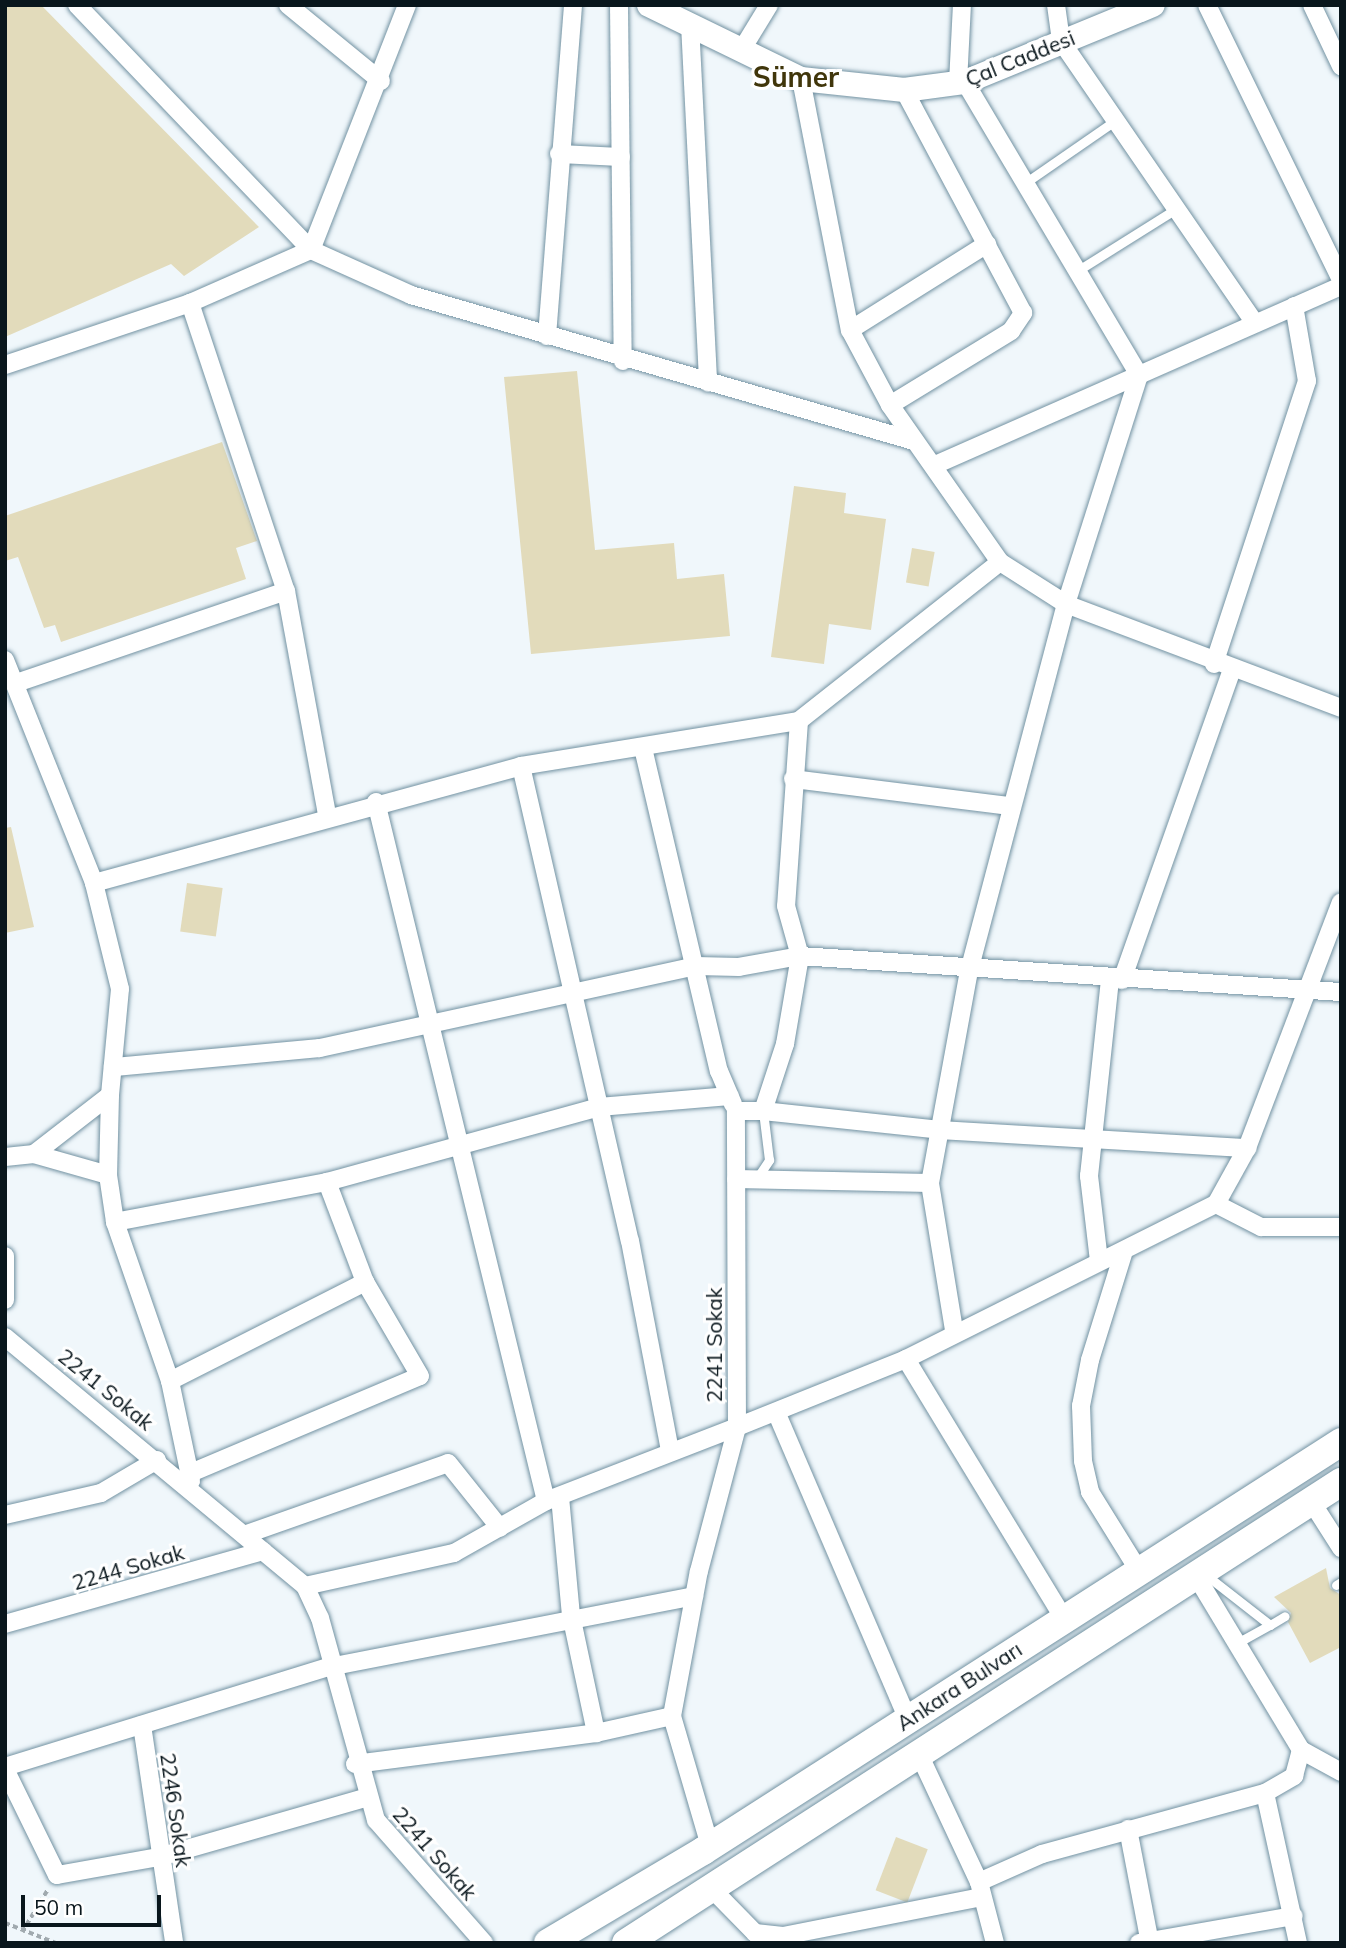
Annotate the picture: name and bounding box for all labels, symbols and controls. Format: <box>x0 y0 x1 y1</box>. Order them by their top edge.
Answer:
street label: Çal Caddesi <box>962 25 1078 91</box>
district label: Sümer <box>753 60 839 94</box>
street label: 2241 Sokak <box>701 1287 727 1403</box>
street label: 2241 Sokak <box>53 1343 159 1435</box>
street label: 2244 Sokak <box>69 1539 187 1595</box>
street label: Ankara Bulvarı <box>892 1636 1026 1736</box>
street label: 2246 Sokak <box>156 1751 196 1869</box>
street label: 2241 Sokak <box>388 1801 482 1905</box>
scale bar <box>24 1882 164 1926</box>
text: 50 m <box>34 1894 83 1920</box>

